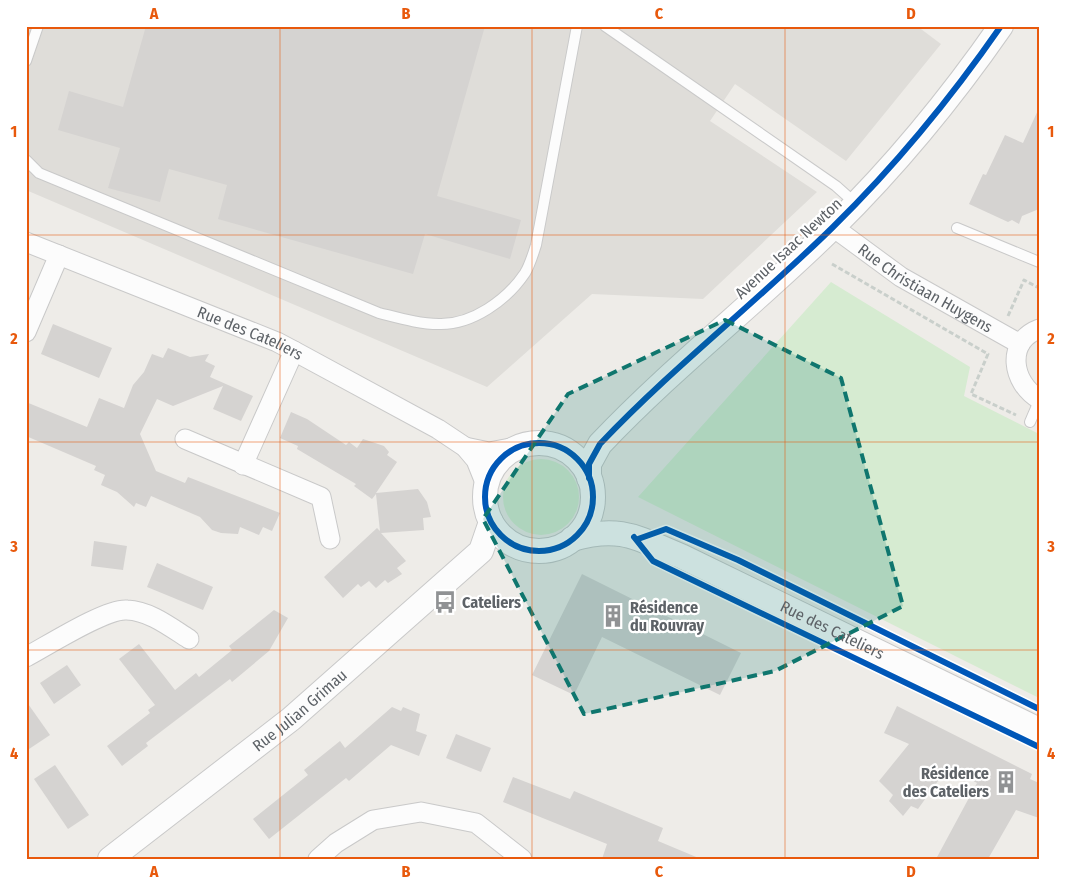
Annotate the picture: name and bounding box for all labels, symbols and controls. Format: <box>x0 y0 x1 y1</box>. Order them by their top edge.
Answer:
text: A <box>149 4 159 23</box>
text: B <box>402 4 411 23</box>
text: C <box>655 4 664 23</box>
text: D <box>906 4 916 23</box>
text: 1 <box>11 122 17 141</box>
text: 1 <box>1048 122 1054 141</box>
street label: Avenue Isaac Newton <box>731 194 846 303</box>
street label: Rue Christiaan Huygens <box>854 240 996 337</box>
street label: Rue des Cateliers <box>195 302 306 364</box>
text: 2 <box>9 329 18 348</box>
text: 2 <box>1046 329 1055 348</box>
text: 3 <box>9 537 18 556</box>
text: 3 <box>1046 537 1055 556</box>
bus stop icon: Cateliers <box>432 589 458 615</box>
place label: Cateliers <box>462 593 521 612</box>
street label: Rue des Cateliers <box>777 597 887 663</box>
place label: Résidence du Rouvray <box>630 598 705 635</box>
building icon: Résidence du Rouvray <box>600 603 626 629</box>
street label: Rue Julian Grimau <box>249 665 351 755</box>
text: 4 <box>10 744 18 763</box>
text: 4 <box>1047 744 1055 763</box>
place label: Résidence des Cateliers <box>903 764 989 801</box>
building icon: Résidence des Cateliers <box>993 769 1019 795</box>
text: A <box>149 862 159 881</box>
text: B <box>402 862 411 881</box>
text: C <box>655 862 664 881</box>
text: D <box>906 862 916 881</box>

